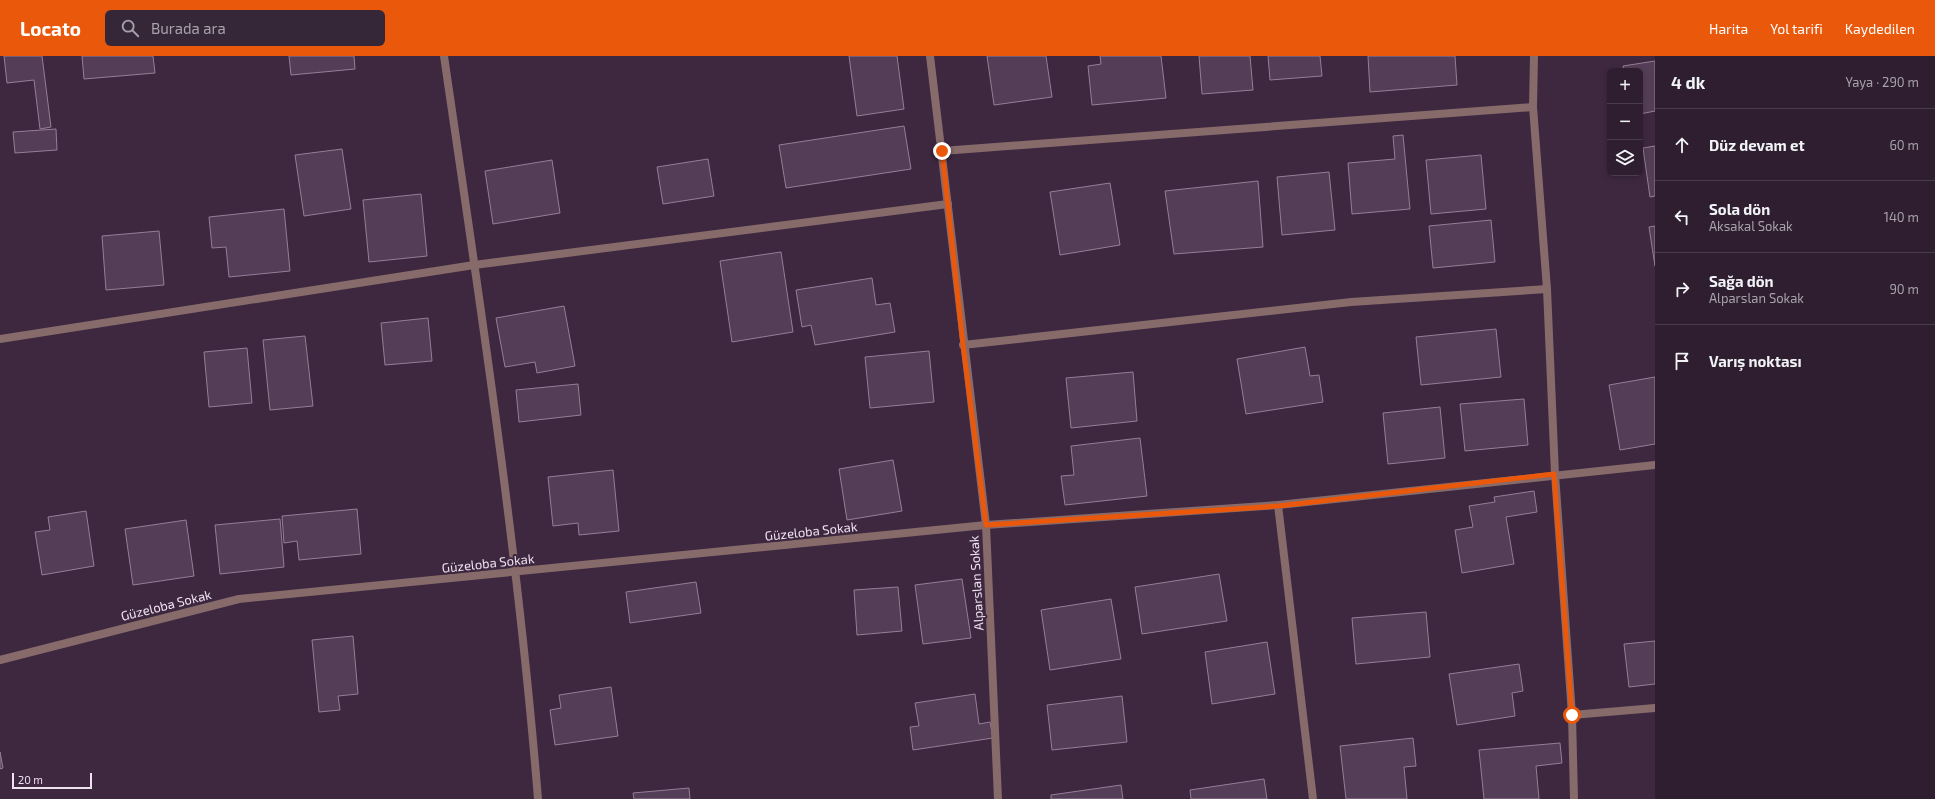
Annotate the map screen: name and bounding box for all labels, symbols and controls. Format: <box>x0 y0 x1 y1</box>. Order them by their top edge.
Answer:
search box <box>105 10 385 46</box>
text: Locato <box>20 17 81 40</box>
icon: search <box>119 17 141 39</box>
text: Burada ara <box>151 19 226 37</box>
text: Harita <box>1709 20 1748 37</box>
text: Yol tarifi <box>1770 20 1823 37</box>
text: Kaydedilen <box>1845 20 1915 37</box>
map controls <box>1607 68 1643 176</box>
button: + <box>1607 68 1643 104</box>
text: 4 dk <box>1671 72 1705 92</box>
text: Yaya · 290 m <box>1846 74 1919 90</box>
button: − <box>1607 104 1643 140</box>
icon: ahead <box>1671 134 1693 156</box>
text: Düz devam et <box>1709 136 1805 154</box>
text: 60 m <box>1889 137 1919 153</box>
button: layers <box>1607 140 1643 176</box>
route end <box>933 142 951 160</box>
text: Sola dön <box>1709 200 1770 218</box>
icon: left <box>1671 206 1693 228</box>
text: 140 m <box>1884 209 1919 225</box>
text: Aksakal Sokak <box>1709 218 1793 234</box>
text: Sağa dön <box>1709 272 1774 290</box>
icon: right <box>1671 278 1693 300</box>
text: 90 m <box>1889 281 1919 297</box>
text: Alparslan Sokak <box>1709 290 1804 306</box>
icon: arrive <box>1671 350 1693 372</box>
text: Varış noktası <box>1709 352 1802 370</box>
street label: Güzeloba Sokak <box>764 518 858 544</box>
street label: Alparslan Sokak <box>966 535 986 631</box>
street label: Güzeloba Sokak <box>441 550 535 576</box>
street label: Güzeloba Sokak <box>119 586 213 624</box>
route start <box>1563 706 1581 724</box>
scale bar <box>12 771 92 790</box>
text: 20 m <box>18 773 43 786</box>

